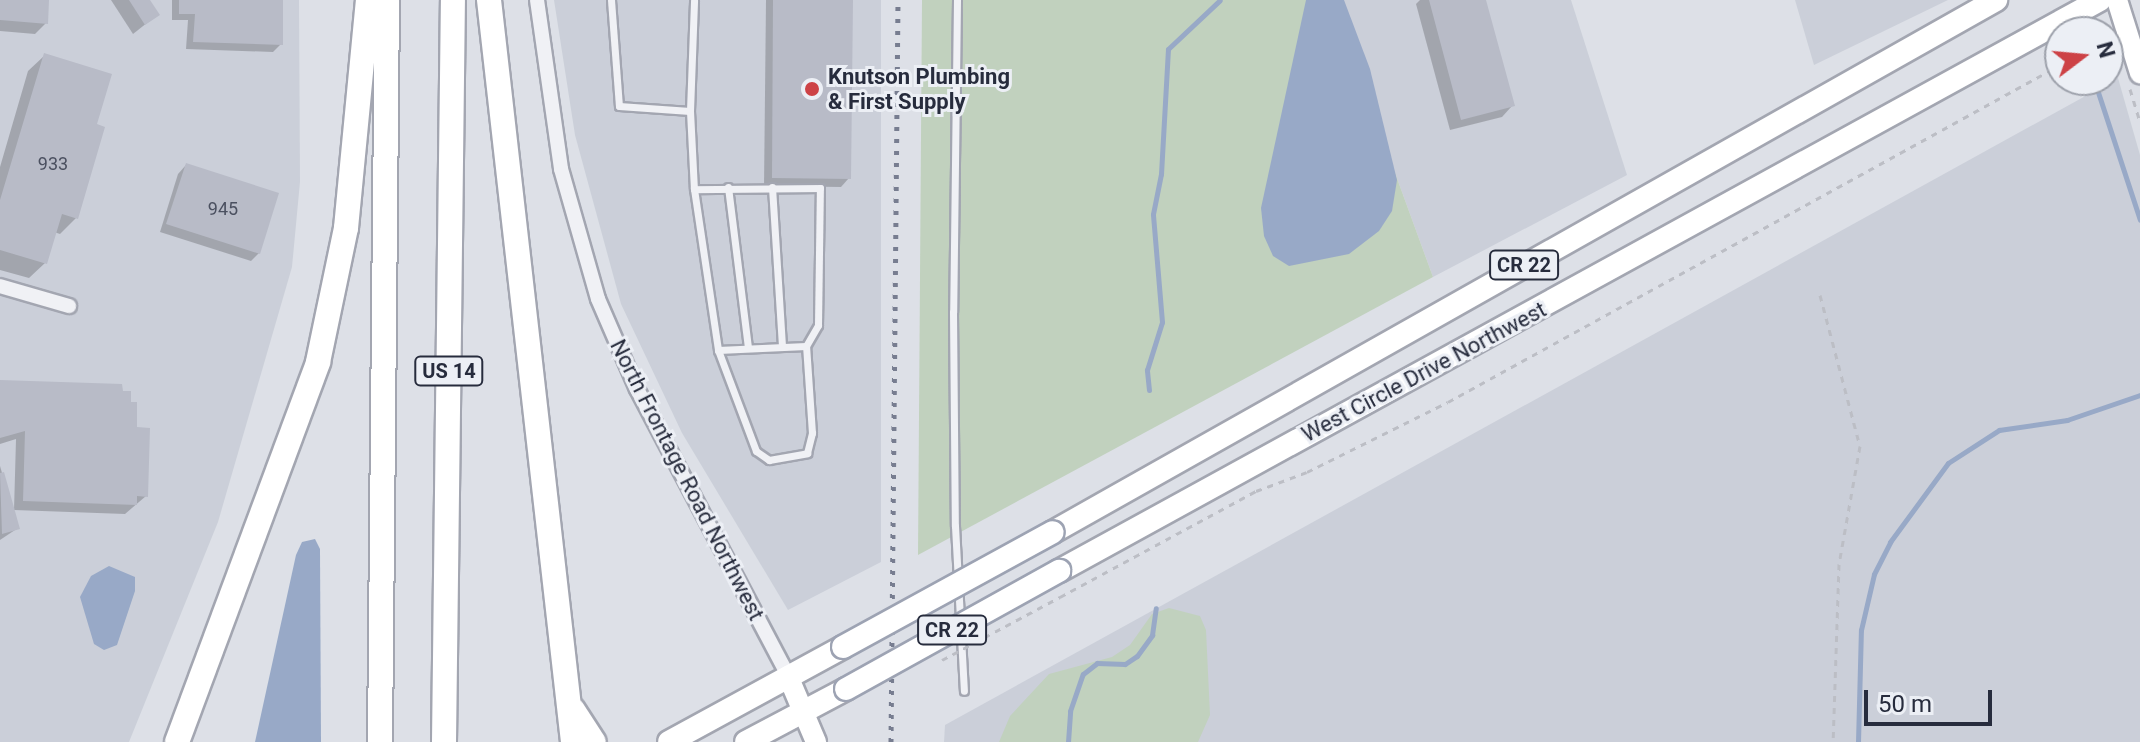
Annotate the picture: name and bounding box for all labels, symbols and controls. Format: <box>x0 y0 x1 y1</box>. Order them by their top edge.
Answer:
north arrow <box>2044 16 2124 96</box>
text: N <box>2091 39 2120 61</box>
place label: Knutson Plumbing & First Supply <box>828 63 1010 114</box>
marker: Knutson Plumbing & First Supply <box>803 80 821 98</box>
house number: 933 <box>38 153 68 175</box>
house number: 945 <box>208 198 238 220</box>
road number: CR 22 <box>1488 249 1560 281</box>
street label: West Circle Drive Northwest <box>1297 296 1551 448</box>
street label: North Frontage Road Northwest <box>604 335 770 625</box>
road number: US 14 <box>413 355 485 387</box>
road number: CR 22 <box>916 614 988 646</box>
scale bar <box>1868 674 1996 724</box>
text: 50 m <box>1878 690 1932 718</box>

